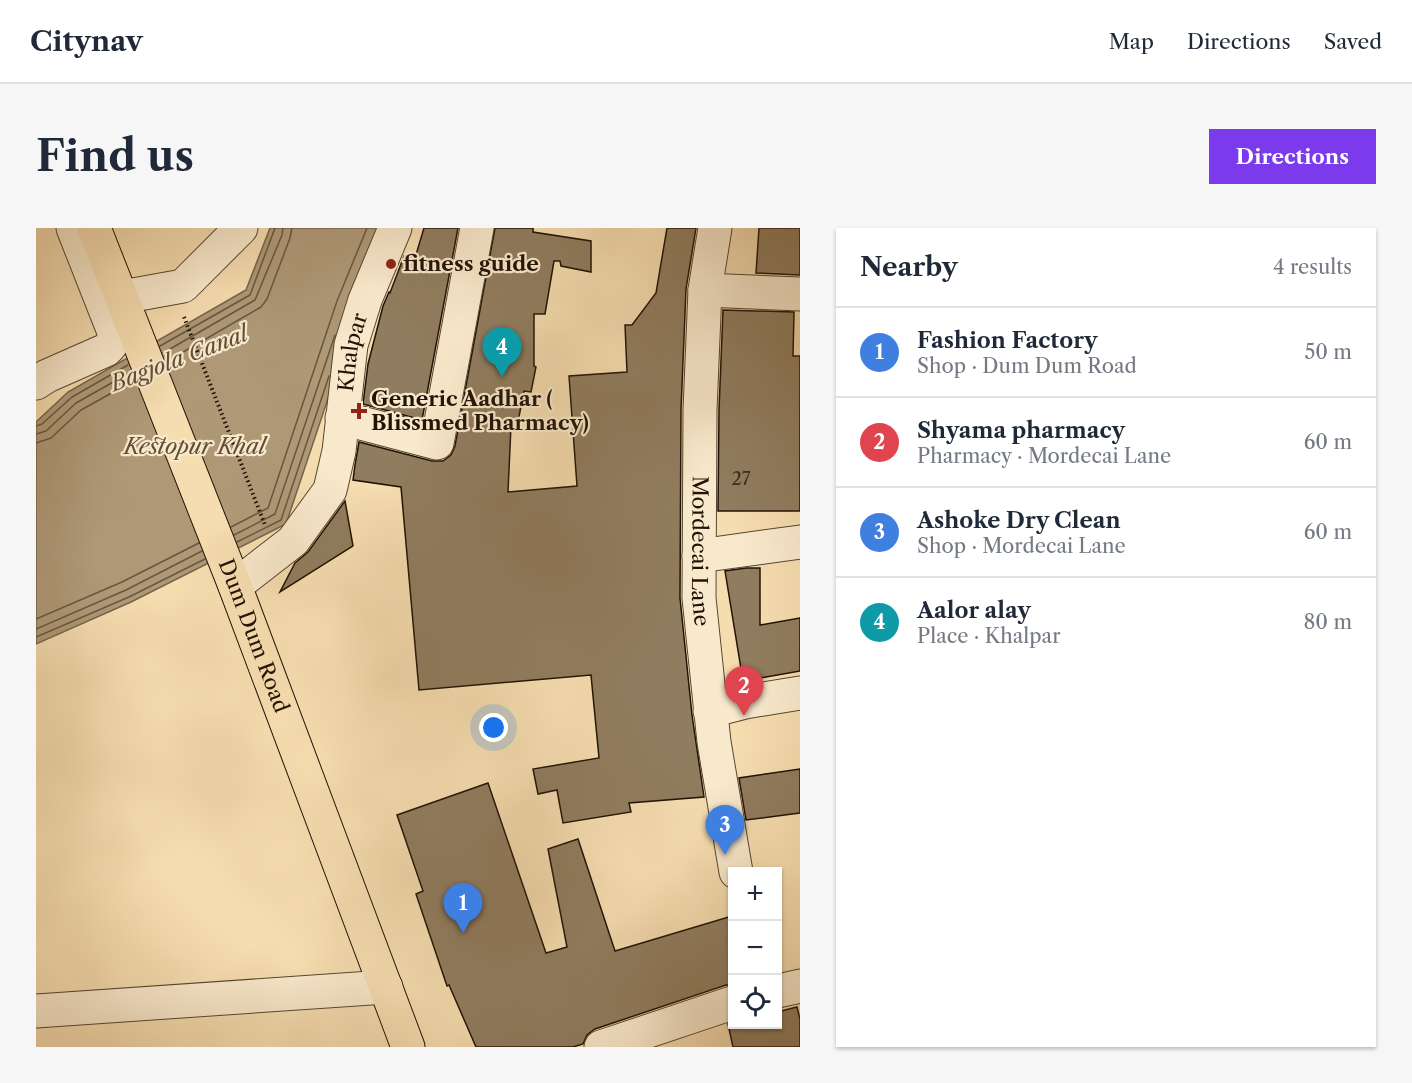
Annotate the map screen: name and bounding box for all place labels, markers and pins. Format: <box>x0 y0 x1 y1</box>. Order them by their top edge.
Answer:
place label: fitness guide <box>403 251 539 276</box>
marker: fitness guide <box>384 257 398 271</box>
pin: 4 <box>482 328 522 377</box>
place label: Generic Aadhar ( Blissmed Pharmacy) <box>371 386 589 435</box>
marker: Generic Aadhar ( Blissmed Pharmacy) <box>352 404 366 418</box>
pin: 2 <box>724 666 764 716</box>
pin: 3 <box>706 806 744 855</box>
pin: 1 <box>444 884 482 933</box>

